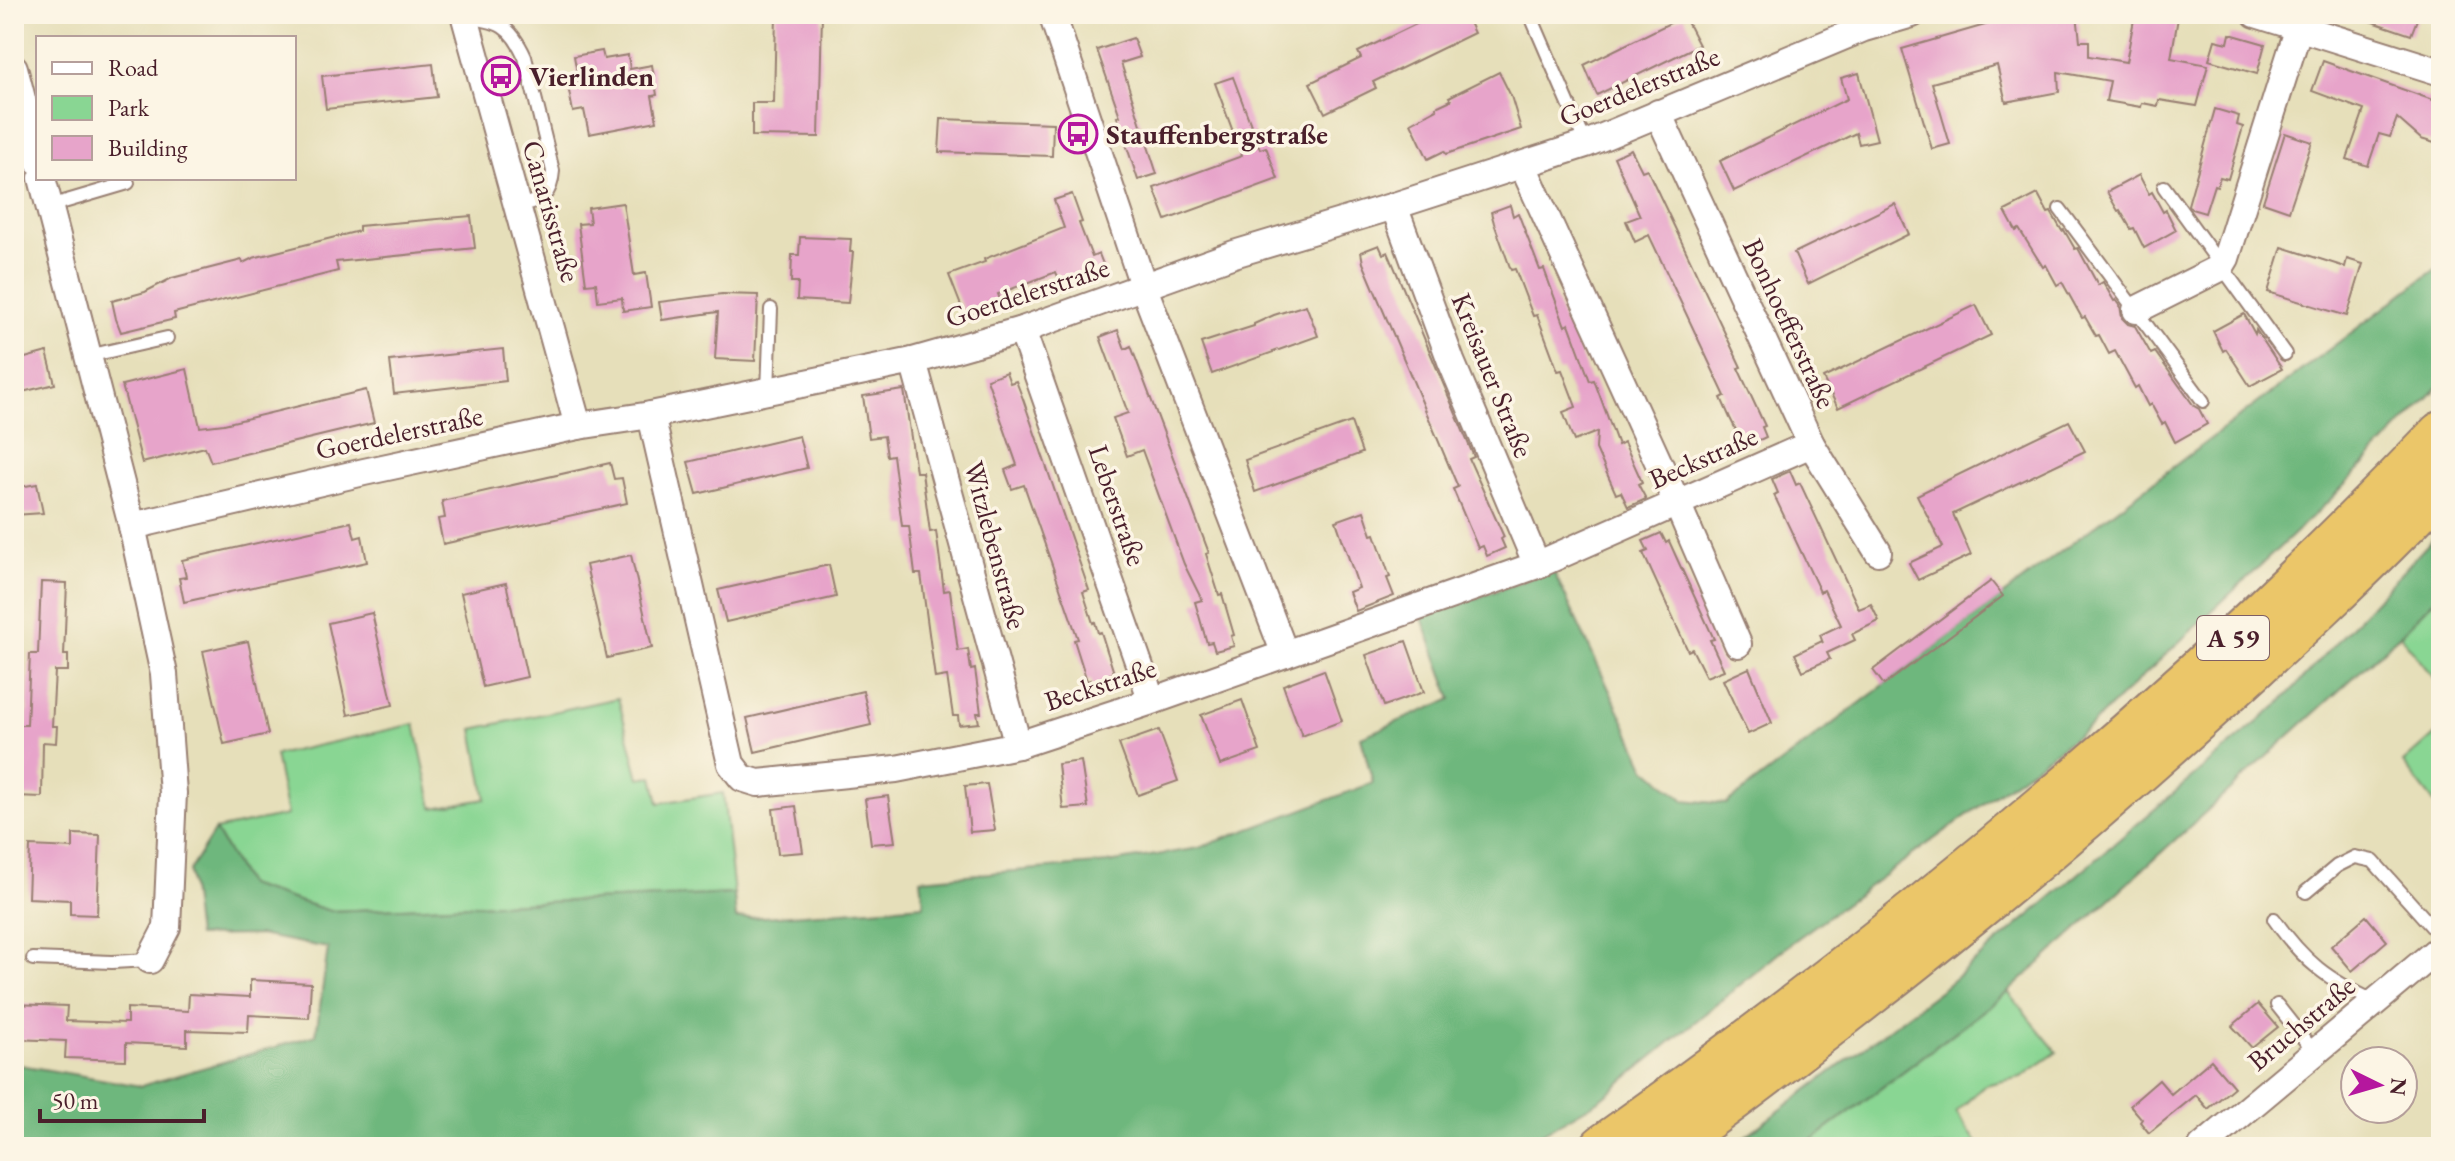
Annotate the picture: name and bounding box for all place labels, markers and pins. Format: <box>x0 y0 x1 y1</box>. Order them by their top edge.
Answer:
bus stop icon: Vierlinden <box>480 55 522 97</box>
place label: Vierlinden <box>529 58 654 94</box>
bus stop icon: Stauffenbergstraße <box>1057 113 1099 155</box>
place label: Stauffenbergstraße <box>1106 116 1328 152</box>

